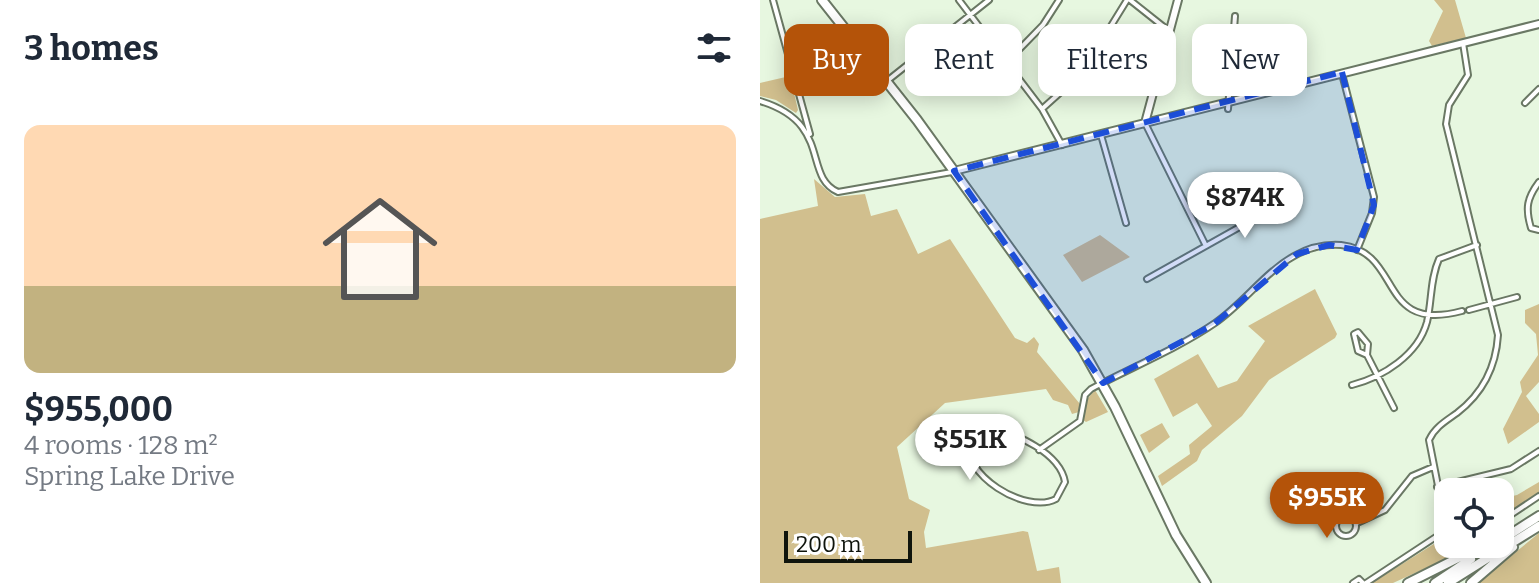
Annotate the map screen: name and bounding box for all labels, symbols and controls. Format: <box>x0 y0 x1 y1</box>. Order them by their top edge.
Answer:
chip: Buy <box>784 24 889 96</box>
chip: Rent <box>905 24 1022 96</box>
chip: Filters <box>1038 24 1176 96</box>
chip: New <box>1192 24 1307 96</box>
icon: filters <box>692 26 736 70</box>
text: 3 homes <box>24 28 159 69</box>
pin: $874K <box>1189 172 1301 240</box>
icon: home <box>308 177 452 321</box>
text: $874K <box>1205 182 1285 213</box>
text: $955,000 <box>24 389 173 430</box>
pin: $551K <box>914 414 1026 482</box>
text: $551K <box>933 424 1007 455</box>
text: 4 rooms · 128 m² <box>24 430 218 461</box>
text: Spring Lake Drive <box>24 461 235 492</box>
pin: $955K <box>1271 472 1383 540</box>
map controls <box>1434 478 1514 558</box>
button: locate <box>1434 478 1514 558</box>
text: $955K <box>1288 482 1366 513</box>
scale bar <box>784 527 912 563</box>
text: 200 m <box>796 531 862 558</box>

